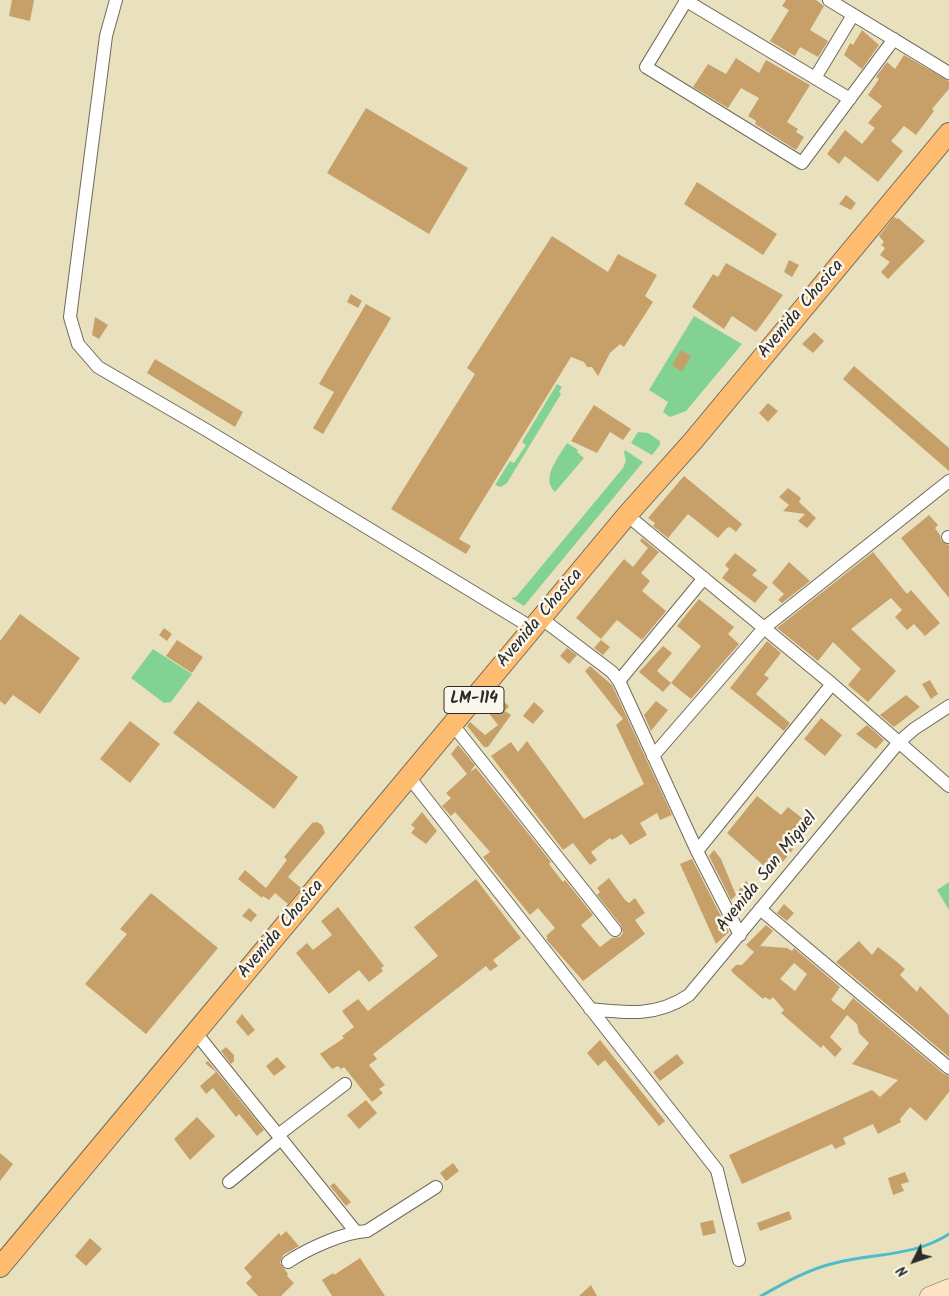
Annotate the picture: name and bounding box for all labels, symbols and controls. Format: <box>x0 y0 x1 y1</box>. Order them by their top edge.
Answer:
street label: Avenida Chosica <box>754 256 850 364</box>
street label: Avenida Chosica <box>493 565 589 673</box>
road number: LM-114 <box>444 686 504 714</box>
street label: Avenida San Miguel <box>713 809 823 937</box>
street label: Avenida Chosica <box>234 876 330 984</box>
north arrow <box>889 1236 939 1286</box>
text: N <box>891 1260 914 1281</box>

